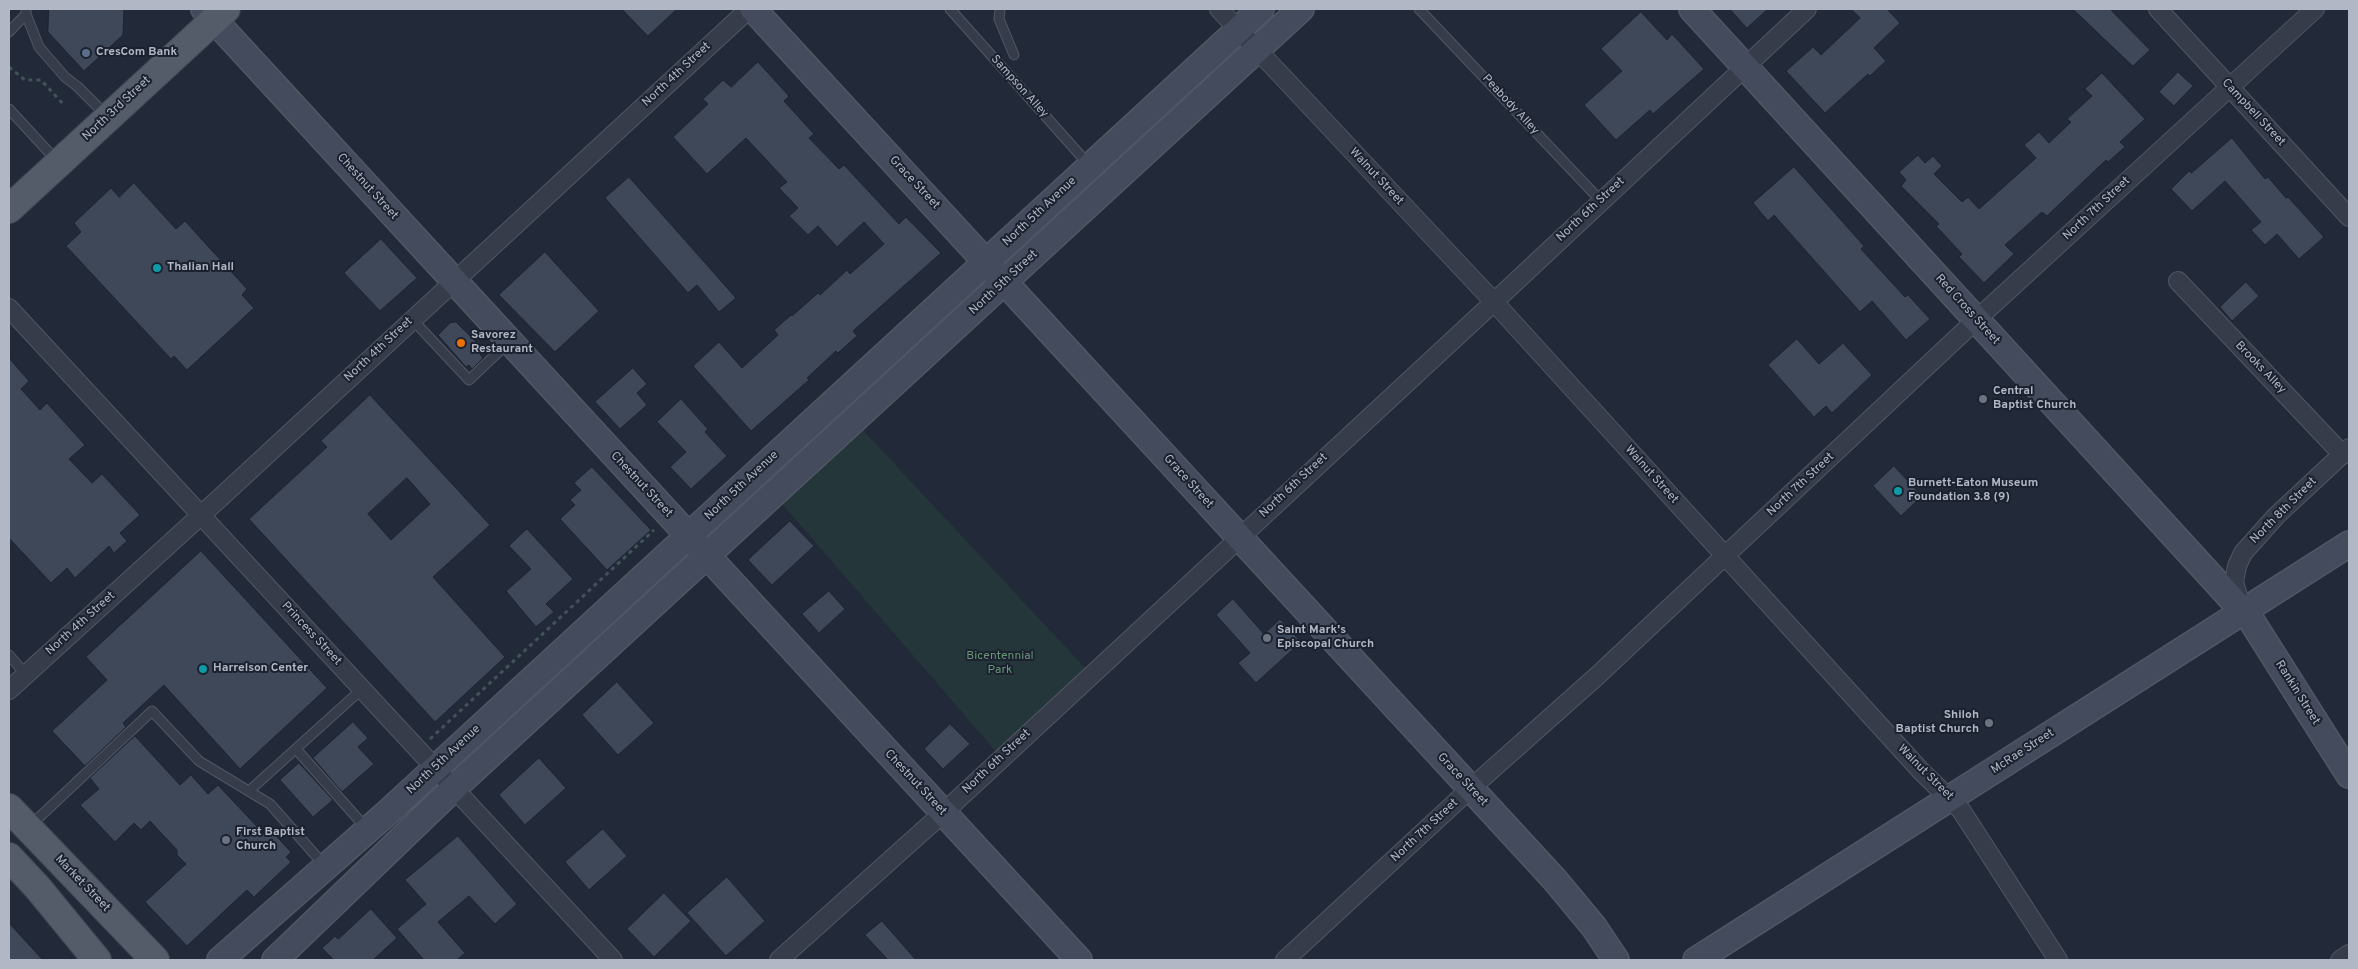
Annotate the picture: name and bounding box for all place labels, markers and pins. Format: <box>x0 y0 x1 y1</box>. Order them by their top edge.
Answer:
place label: CresCom Bank <box>96 46 177 60</box>
marker: CresCom Bank <box>80 47 92 59</box>
place label: Thalian Hall <box>167 261 234 275</box>
marker: Thalian Hall <box>151 262 163 274</box>
place label: Savorez Restaurant <box>471 329 533 357</box>
marker: Savorez Restaurant <box>455 337 467 349</box>
place label: Central Baptist Church <box>1993 385 2076 413</box>
marker: Central Baptist Church <box>1977 393 1989 405</box>
place label: Burnett-Eaton Museum Foundation 3.8 (9) <box>1908 477 2038 505</box>
marker: Burnett-Eaton Museum Foundation 3.8 (9) <box>1892 485 1904 497</box>
place label: Saint Mark's Episcopal Church <box>1277 624 1374 652</box>
marker: Saint Mark's Episcopal Church <box>1261 632 1273 644</box>
place label: Harrelson Center <box>213 662 308 676</box>
marker: Harrelson Center <box>197 663 209 675</box>
place label: Shiloh Baptist Church <box>1896 709 1979 737</box>
marker: Shiloh Baptist Church <box>1983 717 1995 729</box>
place label: First Baptist Church <box>236 826 305 854</box>
marker: First Baptist Church <box>220 834 232 846</box>

